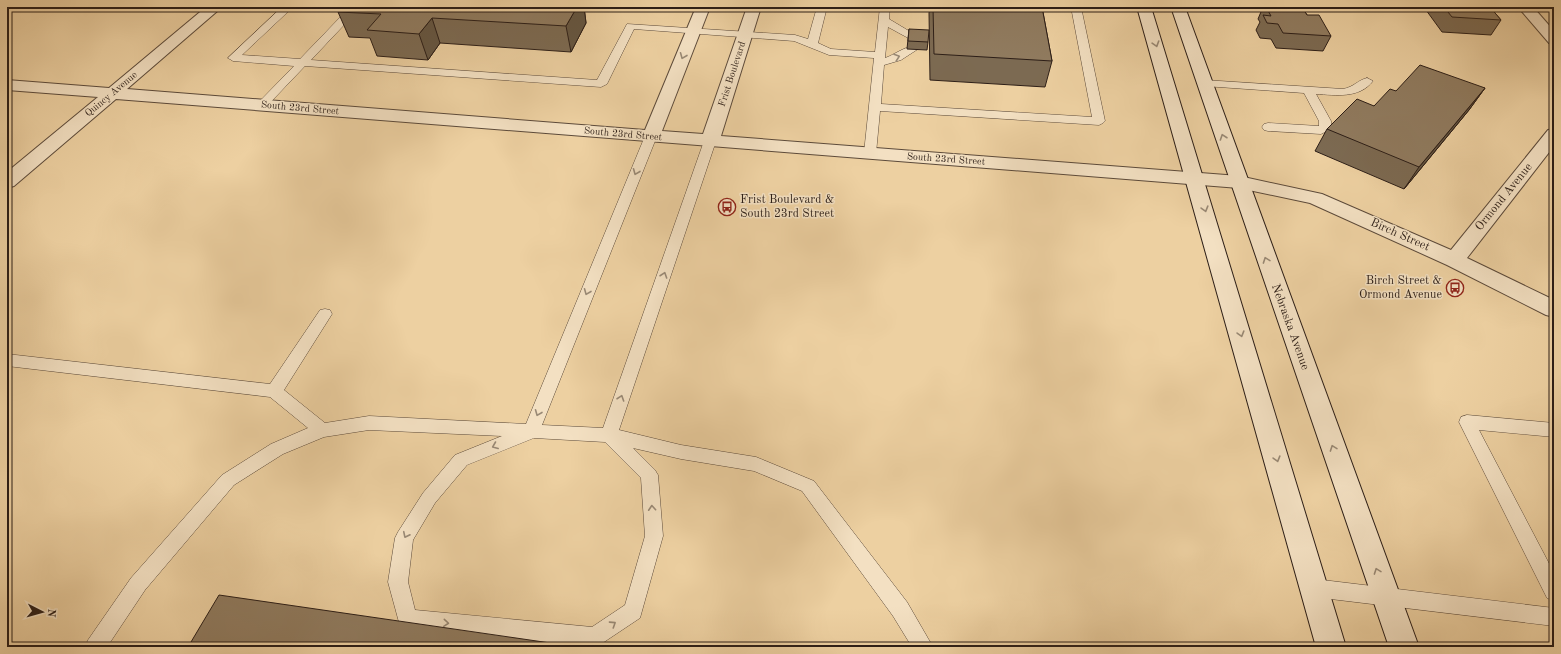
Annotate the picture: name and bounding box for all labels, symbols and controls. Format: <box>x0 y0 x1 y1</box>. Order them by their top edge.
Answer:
street label: Frist Boulevard <box>717 40 747 108</box>
one-way arrow <box>1151 41 1160 48</box>
one-way arrow <box>680 52 688 60</box>
one-way arrow <box>893 54 900 62</box>
street label: Quincy Avenue <box>83 69 139 119</box>
street label: South 23rd Street <box>260 100 340 116</box>
street label: South 23rd Street <box>583 126 663 142</box>
one-way arrow <box>1219 134 1228 141</box>
street label: South 23rd Street <box>907 151 986 167</box>
street label: Ormond Avenue <box>1473 161 1535 233</box>
one-way arrow <box>633 169 641 176</box>
place label: Frist Boulevard & South 23rd Street <box>740 194 834 220</box>
bus stop icon: Frist Boulevard & South 23rd Street <box>717 197 737 217</box>
one-way arrow <box>1200 206 1208 213</box>
street label: Birch Street <box>1369 217 1431 253</box>
one-way arrow <box>1263 256 1271 263</box>
one-way arrow <box>659 272 668 279</box>
place label: Birch Street & Ormond Avenue <box>1359 275 1442 301</box>
bus stop icon: Birch Street & Ormond Avenue <box>1445 278 1465 298</box>
street label: Nebraska Avenue <box>1269 282 1311 372</box>
one-way arrow <box>584 289 592 296</box>
one-way arrow <box>1236 330 1245 337</box>
one-way arrow <box>617 395 625 402</box>
one-way arrow <box>535 409 543 416</box>
one-way arrow <box>491 441 498 449</box>
one-way arrow <box>1330 445 1338 452</box>
one-way arrow <box>1272 455 1281 462</box>
one-way arrow <box>647 505 656 511</box>
one-way arrow <box>403 531 411 538</box>
one-way arrow <box>1373 567 1382 574</box>
north arrow <box>22 592 62 632</box>
text: N <box>44 608 56 618</box>
one-way arrow <box>442 618 449 627</box>
one-way arrow <box>609 622 616 629</box>

